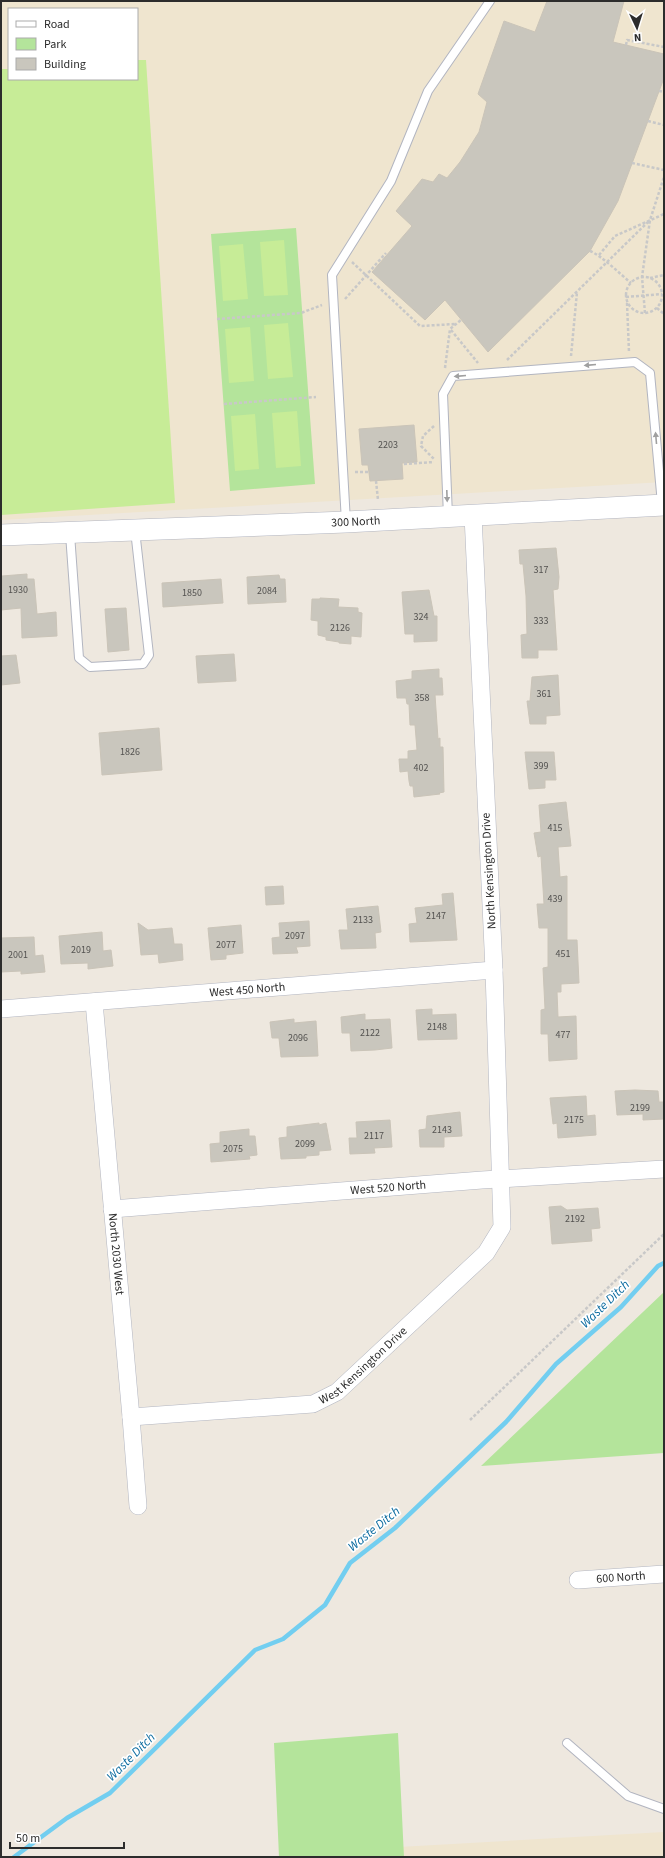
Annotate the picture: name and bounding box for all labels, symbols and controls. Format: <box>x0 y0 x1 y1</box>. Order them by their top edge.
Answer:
legend <box>8 8 138 80</box>
north arrow <box>617 8 657 48</box>
text: Road <box>44 16 70 33</box>
text: N <box>633 30 642 45</box>
text: Park <box>44 36 66 53</box>
text: Building <box>44 56 86 73</box>
one-way arrow <box>584 362 596 369</box>
one-way arrow <box>454 372 466 379</box>
one-way arrow <box>653 432 659 444</box>
house number: 2203 <box>378 438 398 452</box>
one-way arrow <box>444 490 450 503</box>
street label: 300 North <box>331 512 381 531</box>
house number: 317 <box>534 563 548 577</box>
house number: 1930 <box>8 583 28 597</box>
house number: 2084 <box>257 584 277 598</box>
house number: 1850 <box>182 586 202 600</box>
house number: 324 <box>414 610 428 624</box>
house number: 333 <box>534 614 548 628</box>
house number: 2126 <box>330 621 350 635</box>
house number: 361 <box>537 687 551 701</box>
house number: 358 <box>415 691 429 705</box>
house number: 1826 <box>120 745 140 759</box>
house number: 399 <box>534 759 548 773</box>
house number: 402 <box>414 761 428 775</box>
street label: North Kensington Drive <box>477 812 501 930</box>
house number: 415 <box>548 821 562 835</box>
house number: 439 <box>548 892 562 906</box>
house number: 2147 <box>426 909 446 923</box>
house number: 2133 <box>353 913 373 927</box>
house number: 2097 <box>285 929 305 943</box>
house number: 2077 <box>216 938 236 952</box>
house number: 2019 <box>71 943 91 957</box>
house number: 451 <box>556 947 570 961</box>
house number: 2001 <box>8 948 28 962</box>
street label: West 450 North <box>209 978 286 1001</box>
house number: 2148 <box>427 1020 447 1034</box>
house number: 2122 <box>360 1026 380 1040</box>
house number: 477 <box>556 1028 570 1042</box>
house number: 2096 <box>288 1031 308 1045</box>
house number: 2199 <box>630 1101 650 1115</box>
house number: 2175 <box>564 1113 584 1127</box>
house number: 2143 <box>432 1123 452 1137</box>
house number: 2117 <box>364 1129 384 1143</box>
house number: 2099 <box>295 1137 315 1151</box>
house number: 2075 <box>223 1142 243 1156</box>
street label: West 520 North <box>350 1176 427 1199</box>
street label: North 2030 West <box>104 1212 129 1296</box>
house number: 2192 <box>565 1212 585 1226</box>
water label: Waste Ditch <box>576 1276 634 1332</box>
street label: West Kensington Drive <box>316 1322 411 1408</box>
water label: Waste Ditch <box>344 1502 404 1556</box>
street label: 600 North <box>596 1567 646 1587</box>
water label: Waste Ditch <box>103 1729 159 1785</box>
scale bar <box>10 1824 124 1850</box>
text: 50 m <box>16 1830 40 1847</box>

